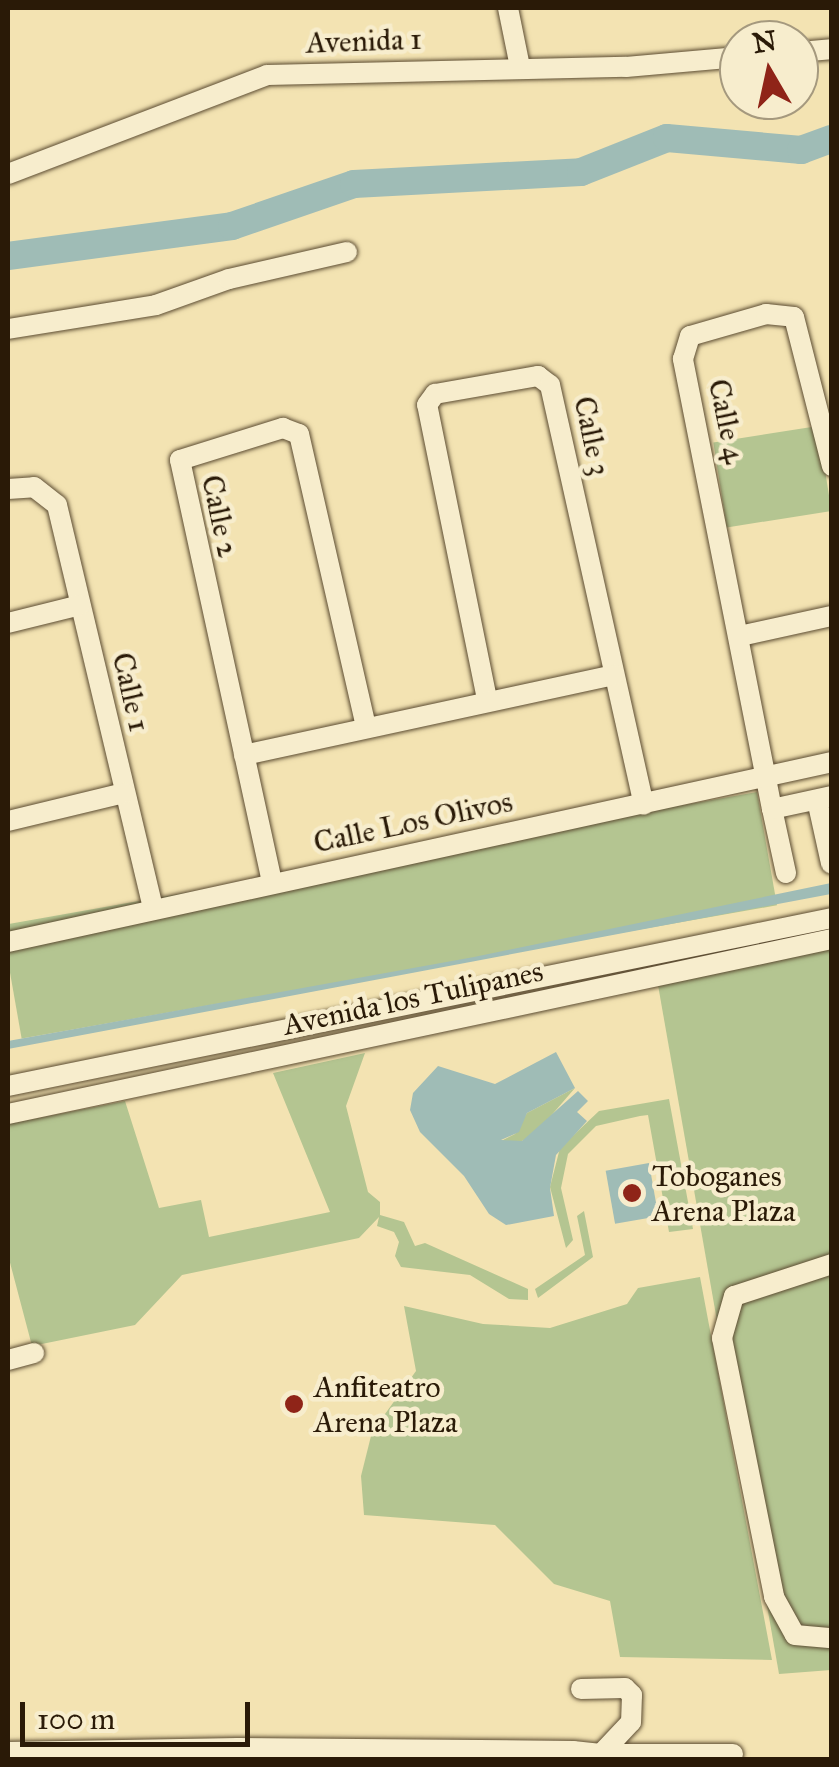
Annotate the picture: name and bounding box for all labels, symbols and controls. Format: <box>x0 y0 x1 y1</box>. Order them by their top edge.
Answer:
north arrow <box>719 20 819 120</box>
street label: Avenida 1 <box>305 21 423 61</box>
text: N <box>750 23 779 61</box>
street label: Calle 4 <box>701 376 753 466</box>
street label: Calle 3 <box>566 393 618 479</box>
street label: Calle 2 <box>194 472 246 560</box>
street label: Calle 1 <box>104 649 158 735</box>
street label: Calle Los Olivos <box>310 783 516 861</box>
street label: Avenida los Tulipanes <box>280 953 546 1043</box>
place label: Toboganes Arena Plaza <box>652 1158 796 1228</box>
marker: Toboganes Arena Plaza <box>621 1182 643 1204</box>
place label: Anfiteatro Arena Plaza <box>314 1369 458 1440</box>
marker: Anfiteatro Arena Plaza <box>283 1393 305 1415</box>
scale bar <box>25 1682 255 1744</box>
text: 100 m <box>37 1701 115 1737</box>

